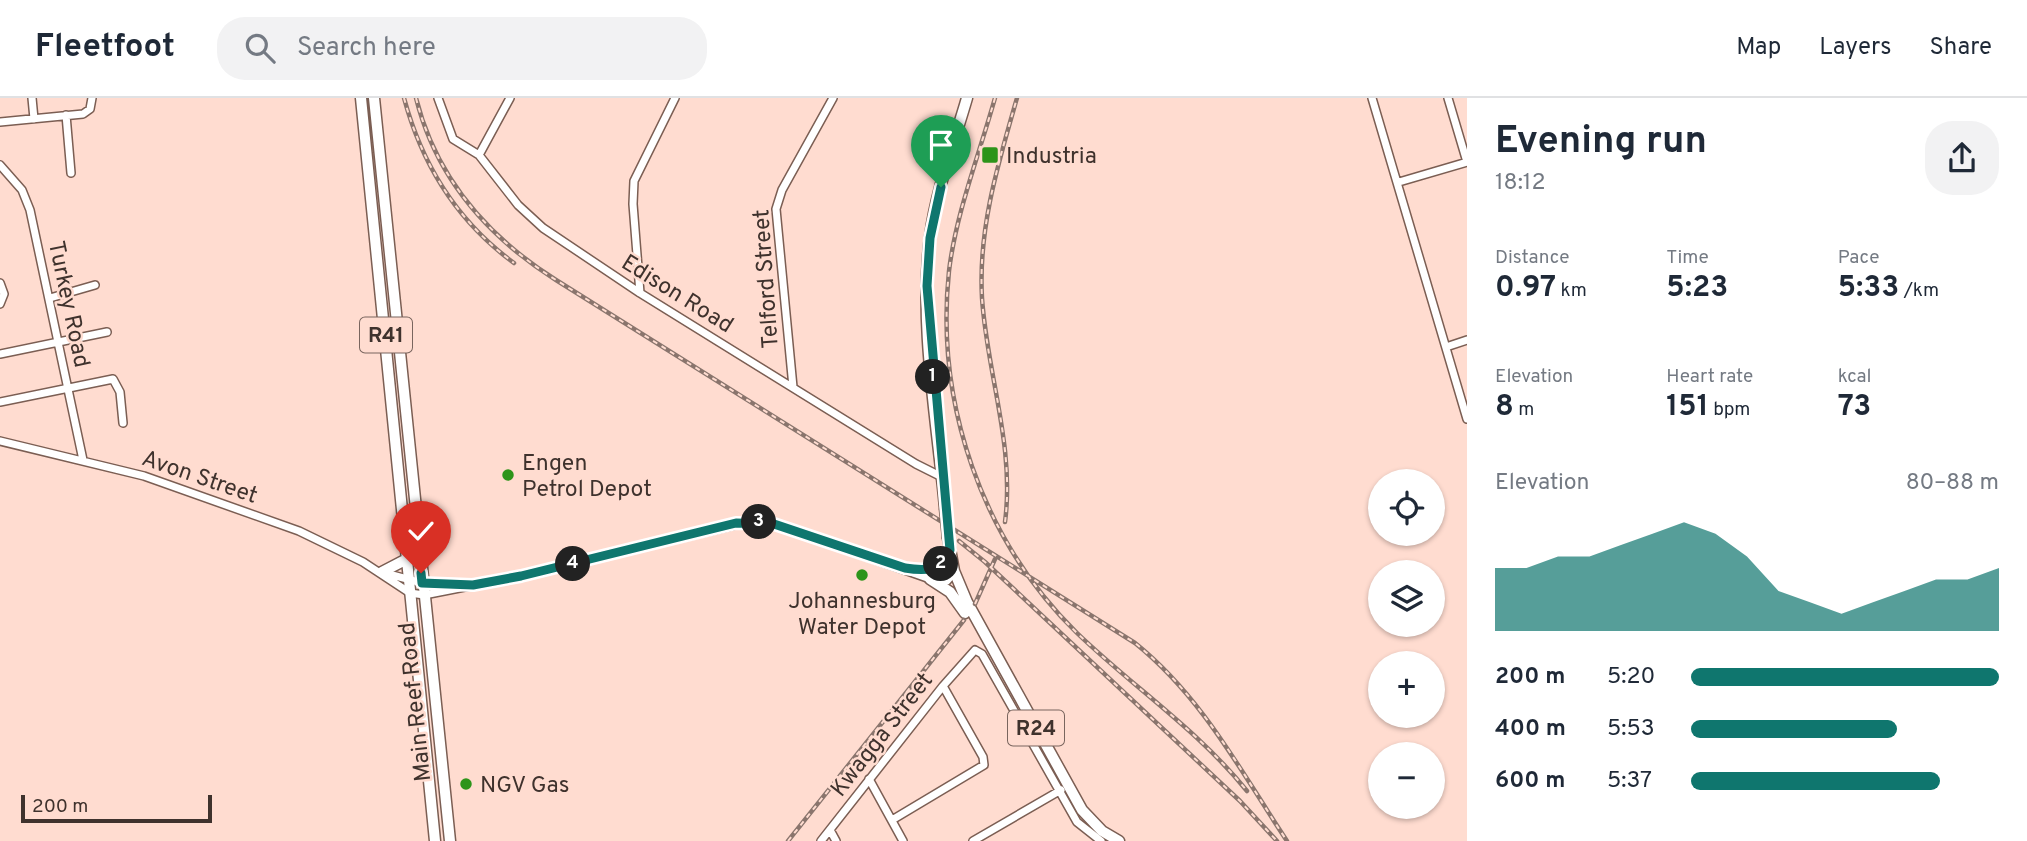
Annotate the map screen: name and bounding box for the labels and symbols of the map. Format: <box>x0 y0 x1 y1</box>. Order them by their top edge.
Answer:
pin <box>911 115 971 187</box>
place label: Industria <box>1006 143 1097 172</box>
marker: Industria <box>980 145 1000 165</box>
street label: Telford Street <box>748 208 787 349</box>
street label: Turkey Road <box>40 239 95 370</box>
street label: Edison Road <box>615 249 738 341</box>
road number: R41 <box>360 317 412 352</box>
pin: 1 <box>916 360 950 394</box>
street label: Avon Street <box>137 445 261 512</box>
place label: Engen Petrol Depot <box>522 450 652 505</box>
marker: Engen Petrol Depot <box>500 467 516 483</box>
pin <box>391 501 451 573</box>
pin: 3 <box>742 504 776 540</box>
pin: 4 <box>556 546 590 582</box>
pin: 2 <box>923 546 958 582</box>
marker: Johannesburg Water Depot <box>854 567 870 583</box>
place label: Johannesburg Water Depot <box>788 588 936 643</box>
street label: Main Reef Road <box>394 621 439 783</box>
street label: Kwagga Street <box>825 668 941 803</box>
road number: R24 <box>1008 710 1064 746</box>
place label: NGV Gas <box>480 772 570 801</box>
marker: NGV Gas <box>458 776 474 792</box>
scale bar <box>21 792 212 824</box>

